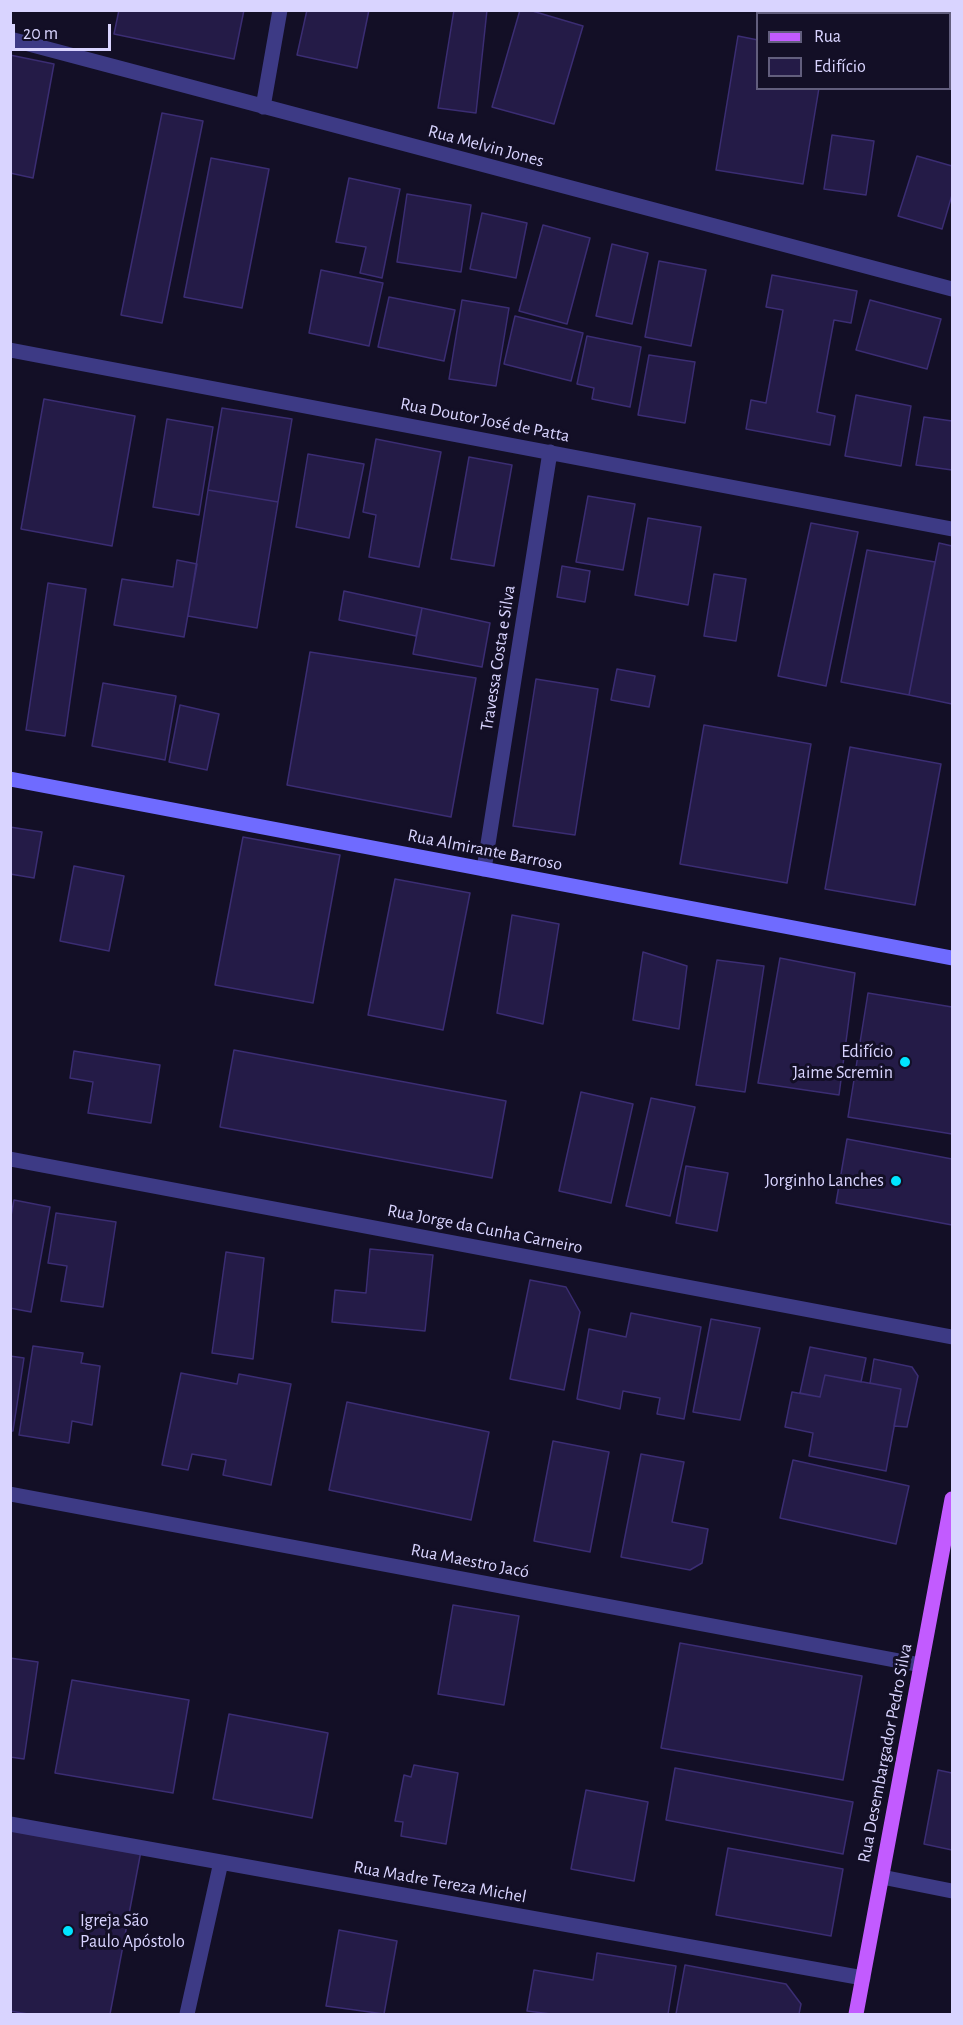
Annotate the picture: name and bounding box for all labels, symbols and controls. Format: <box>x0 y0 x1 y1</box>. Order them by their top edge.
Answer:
scale bar <box>15 12 114 50</box>
legend <box>756 12 951 90</box>
text: 20 m <box>23 25 58 43</box>
text: Rua <box>814 28 841 46</box>
text: Edifício <box>814 58 866 76</box>
street label: Rua Melvin Jones <box>426 120 546 172</box>
street label: Rua Doutor José de Patta <box>398 393 572 447</box>
street label: Travessa Costa e Silva <box>476 584 520 732</box>
street label: Rua Almirante Barroso <box>406 824 564 876</box>
place label: Edifício Jaime Scremin <box>792 1041 893 1084</box>
marker: Edifício Jaime Scremin <box>898 1055 912 1069</box>
place label: Jorginho Lanches <box>765 1170 884 1192</box>
marker: Jorginho Lanches <box>889 1174 903 1188</box>
street label: Rua Jorge da Cunha Carneiro <box>386 1199 584 1259</box>
street label: Rua Maestro Jacó <box>409 1539 531 1583</box>
street label: Rua Desembargador Pedro Silva <box>853 1642 917 1864</box>
street label: Rua Madre Tereza Michel <box>352 1856 528 1908</box>
place label: Igreja São Paulo Apóstolo <box>80 1910 185 1952</box>
marker: Igreja São Paulo Apóstolo <box>61 1924 75 1938</box>

